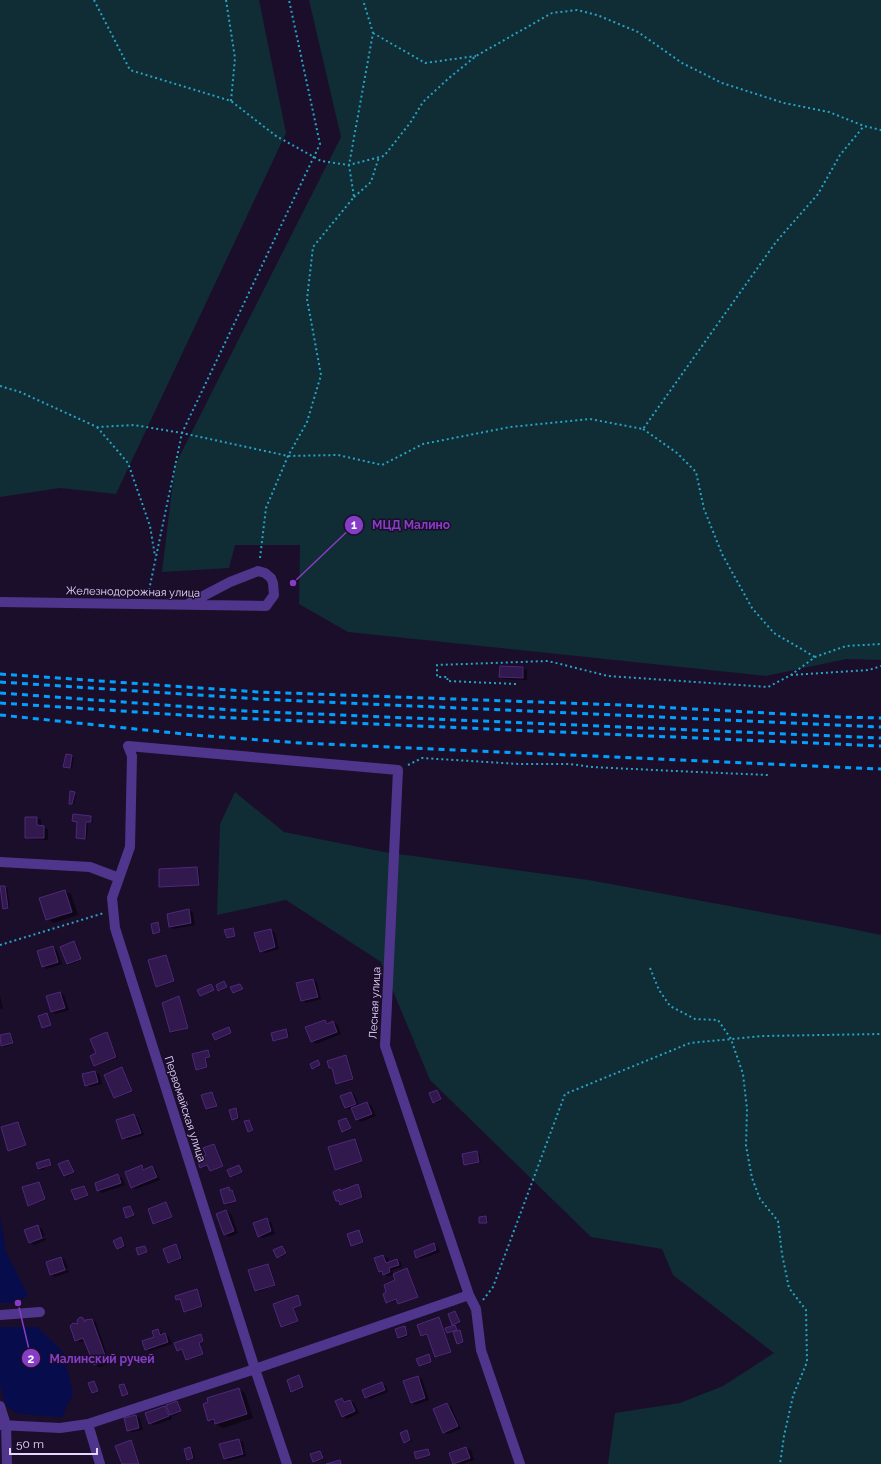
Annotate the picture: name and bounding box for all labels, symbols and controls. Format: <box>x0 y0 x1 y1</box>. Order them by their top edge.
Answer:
callout: МЦД Малино <box>344 513 458 537</box>
text: 1 <box>351 518 357 532</box>
text: МЦД Малино <box>372 518 450 532</box>
street label: Железнодорожная улица <box>66 584 200 600</box>
street label: Лесная улица <box>367 967 383 1039</box>
street label: Первомайская улица <box>162 1054 208 1164</box>
callout: Малинский ручей <box>21 1346 163 1370</box>
text: 2 <box>28 1352 35 1366</box>
text: Малинский ручей <box>49 1352 155 1366</box>
scale bar <box>10 1430 97 1456</box>
text: 50 m <box>16 1437 44 1451</box>

